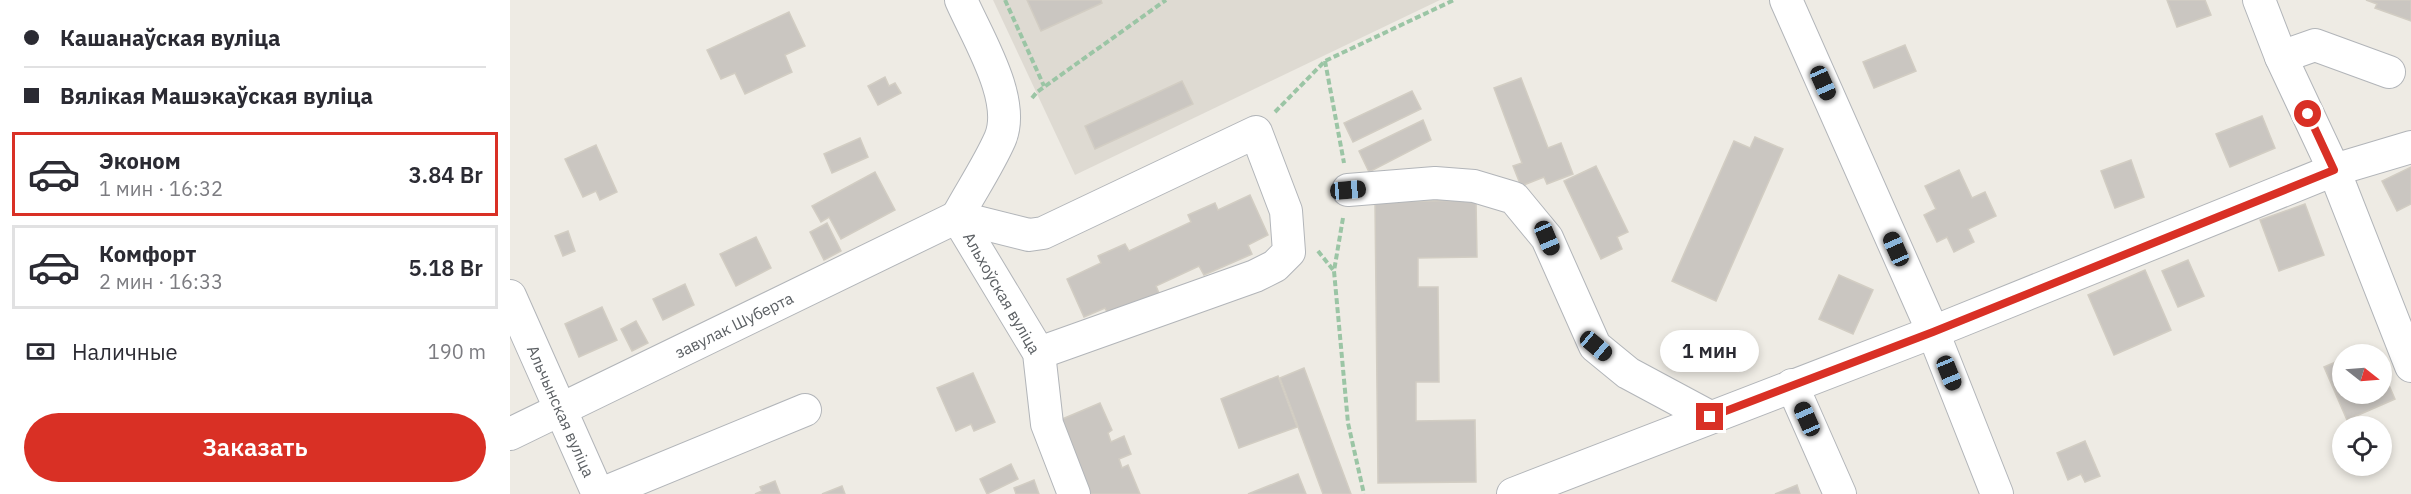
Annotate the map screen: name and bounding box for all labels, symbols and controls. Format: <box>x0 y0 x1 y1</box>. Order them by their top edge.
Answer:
text: Кашанаўская вуліца <box>60 23 281 52</box>
car <box>1807 63 1839 103</box>
text: Вялікая Машэкаўская вуліца <box>60 81 373 110</box>
route start <box>2294 100 2321 127</box>
text: Эконом <box>99 146 181 175</box>
icon: car <box>27 147 81 201</box>
text: 3.84 Br <box>408 160 483 189</box>
text: 1 мин · 16:32 <box>99 175 223 202</box>
car <box>1329 179 1367 201</box>
car <box>1532 218 1562 258</box>
street label: Альхоўская вуліца <box>959 229 1045 358</box>
car <box>1880 229 1912 269</box>
text: Комфорт <box>99 239 196 268</box>
icon: car <box>27 240 81 294</box>
text: 5.18 Br <box>408 253 483 282</box>
text: 2 мин · 16:33 <box>99 268 223 295</box>
street label: завулак Шуберта <box>672 287 797 362</box>
car <box>1576 328 1616 364</box>
callout: 1 мин <box>1660 330 1760 372</box>
icon: cash <box>24 335 57 368</box>
text: Наличные <box>72 337 178 366</box>
text: 1 мин <box>1682 337 1737 364</box>
text: 190 m <box>428 338 486 365</box>
street label: Альчынская вуліца <box>523 342 599 481</box>
north arrow <box>2332 344 2392 404</box>
map controls <box>2332 344 2392 476</box>
car <box>1934 353 1964 393</box>
car <box>1791 399 1823 439</box>
route end <box>1696 403 1723 430</box>
button: Заказать <box>24 413 486 482</box>
button: locate <box>2332 416 2392 476</box>

